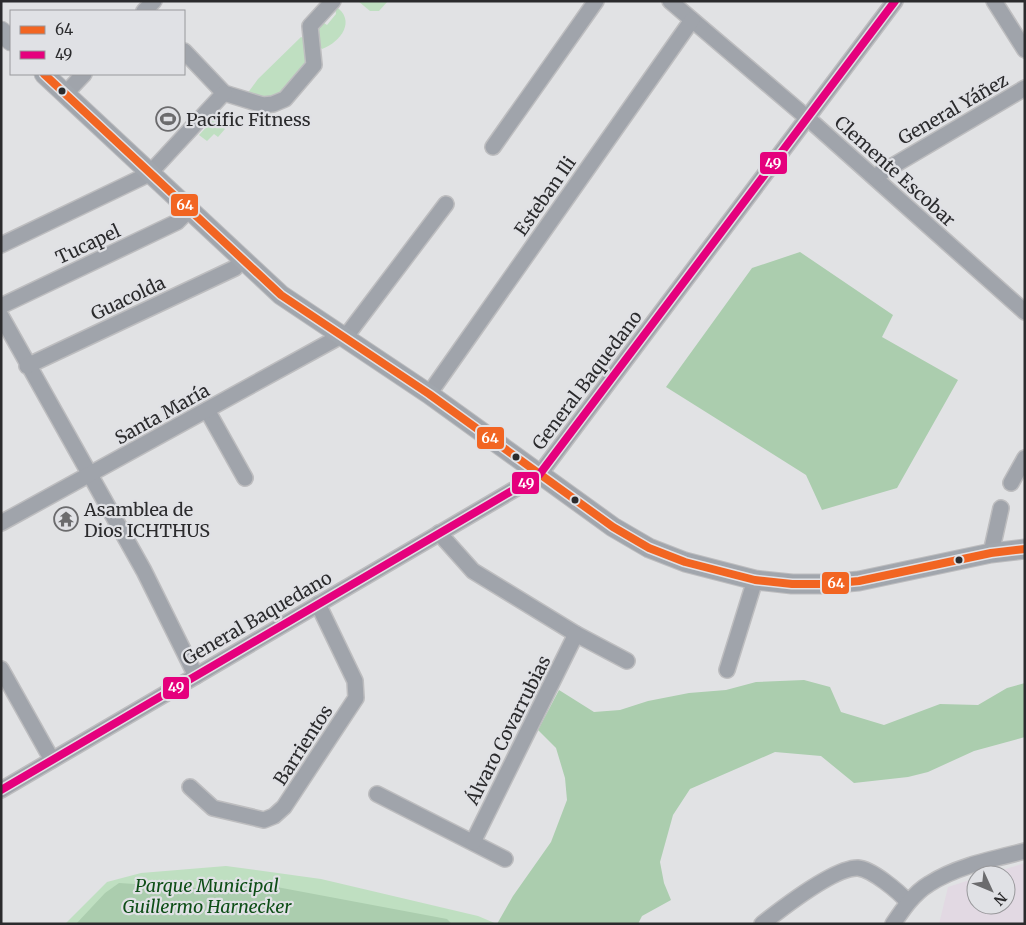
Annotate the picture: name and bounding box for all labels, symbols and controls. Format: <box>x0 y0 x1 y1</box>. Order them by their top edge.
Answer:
legend <box>10 10 185 75</box>
text: 64 <box>55 20 73 39</box>
text: 49 <box>55 45 72 64</box>
street label: General Yáñez <box>894 68 1012 150</box>
unlabelled marker <box>57 86 67 96</box>
sports icon: Pacific Fitness <box>155 106 181 132</box>
place label: Pacific Fitness <box>186 108 311 131</box>
street label: Clemente Escobar <box>830 111 960 231</box>
line badge: 49 <box>759 151 788 175</box>
street label: Esteban Ili <box>509 152 581 240</box>
text: 49 <box>765 154 781 172</box>
line badge: 64 <box>170 193 199 217</box>
text: 64 <box>176 196 194 214</box>
street label: Tucapel <box>52 219 124 269</box>
street label: Guacolda <box>87 271 169 325</box>
street label: General Baquedano <box>527 306 647 454</box>
street label: Santa María <box>111 378 214 449</box>
line badge: 64 <box>476 426 505 450</box>
text: 64 <box>481 429 499 447</box>
unlabelled marker <box>511 452 521 462</box>
line badge: 49 <box>511 471 540 495</box>
text: 49 <box>518 474 534 492</box>
unlabelled marker <box>570 495 580 505</box>
place label: Asamblea de Dios ICHTHUS <box>83 498 210 542</box>
temple icon: Asamblea de Dios ICHTHUS <box>53 506 79 532</box>
unlabelled marker <box>954 555 964 565</box>
street label: General Baquedano <box>178 566 336 670</box>
line badge: 64 <box>821 571 850 595</box>
text: 64 <box>827 574 845 592</box>
street label: Álvaro Covarrubias <box>460 651 556 809</box>
line badge: 49 <box>162 676 190 700</box>
text: 49 <box>168 678 184 696</box>
street label: Barrientos <box>268 700 338 790</box>
north arrow <box>966 865 1016 915</box>
park label: Parque Municipal Guillermo Harnecker <box>122 874 292 918</box>
text: N <box>990 889 1011 909</box>

